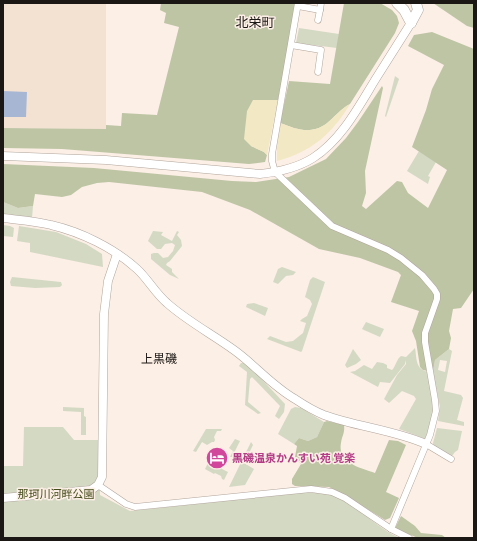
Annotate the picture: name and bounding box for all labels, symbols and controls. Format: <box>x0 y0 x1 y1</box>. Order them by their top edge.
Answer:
district label: 北栄町 <box>235 14 275 31</box>
district label: 上黒磯 <box>141 351 177 367</box>
hotel icon: 黒磯温泉かんすい苑 覚楽 <box>204 445 230 471</box>
place label: 黒磯温泉かんすい苑 覚楽 <box>232 451 355 465</box>
park label: 那珂川河畔公園 <box>18 487 95 501</box>

